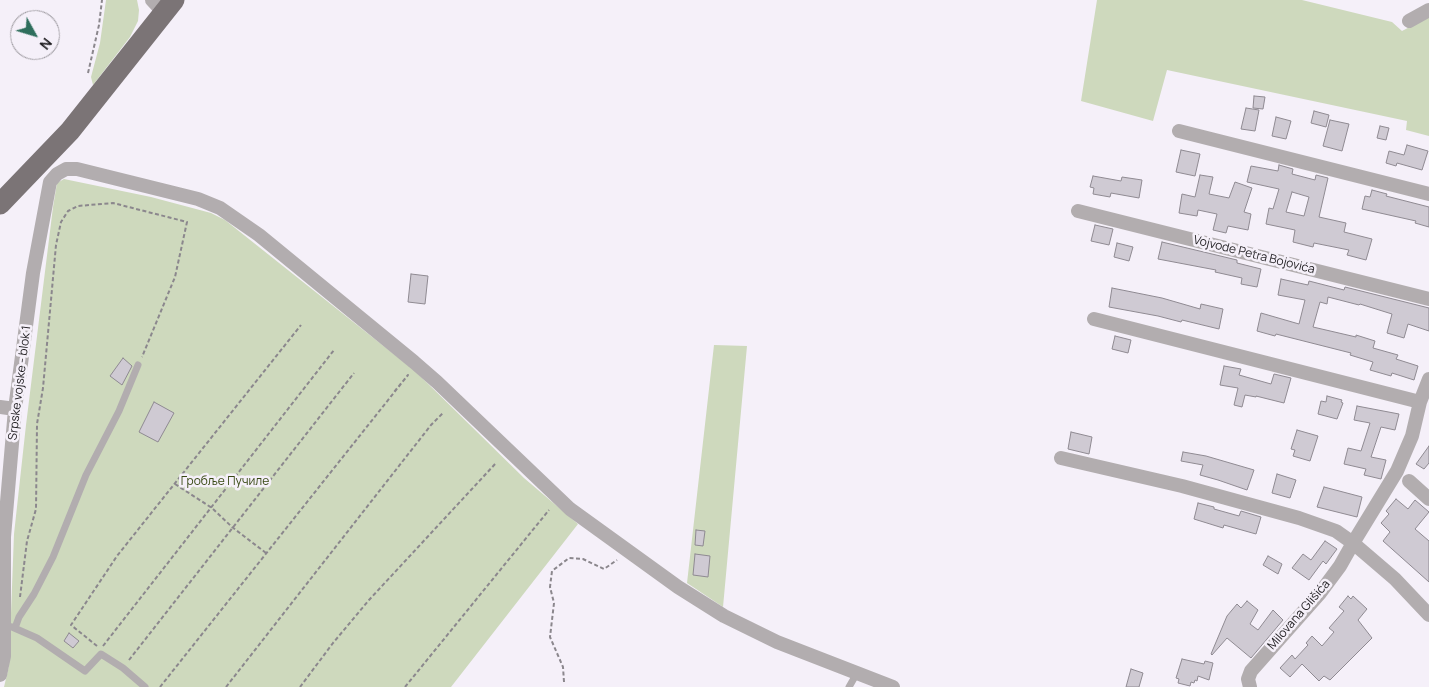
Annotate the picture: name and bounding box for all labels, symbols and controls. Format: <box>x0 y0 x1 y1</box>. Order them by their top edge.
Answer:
north arrow <box>10 10 60 60</box>
text: N <box>36 34 57 54</box>
street label: Vojvode Petra Bojovića <box>1192 233 1316 277</box>
street label: Srpske vojske - blok 1 <box>6 325 34 441</box>
park label: Гробље Пучиле <box>181 475 269 489</box>
street label: Milovana Glišića <box>1265 577 1333 653</box>

